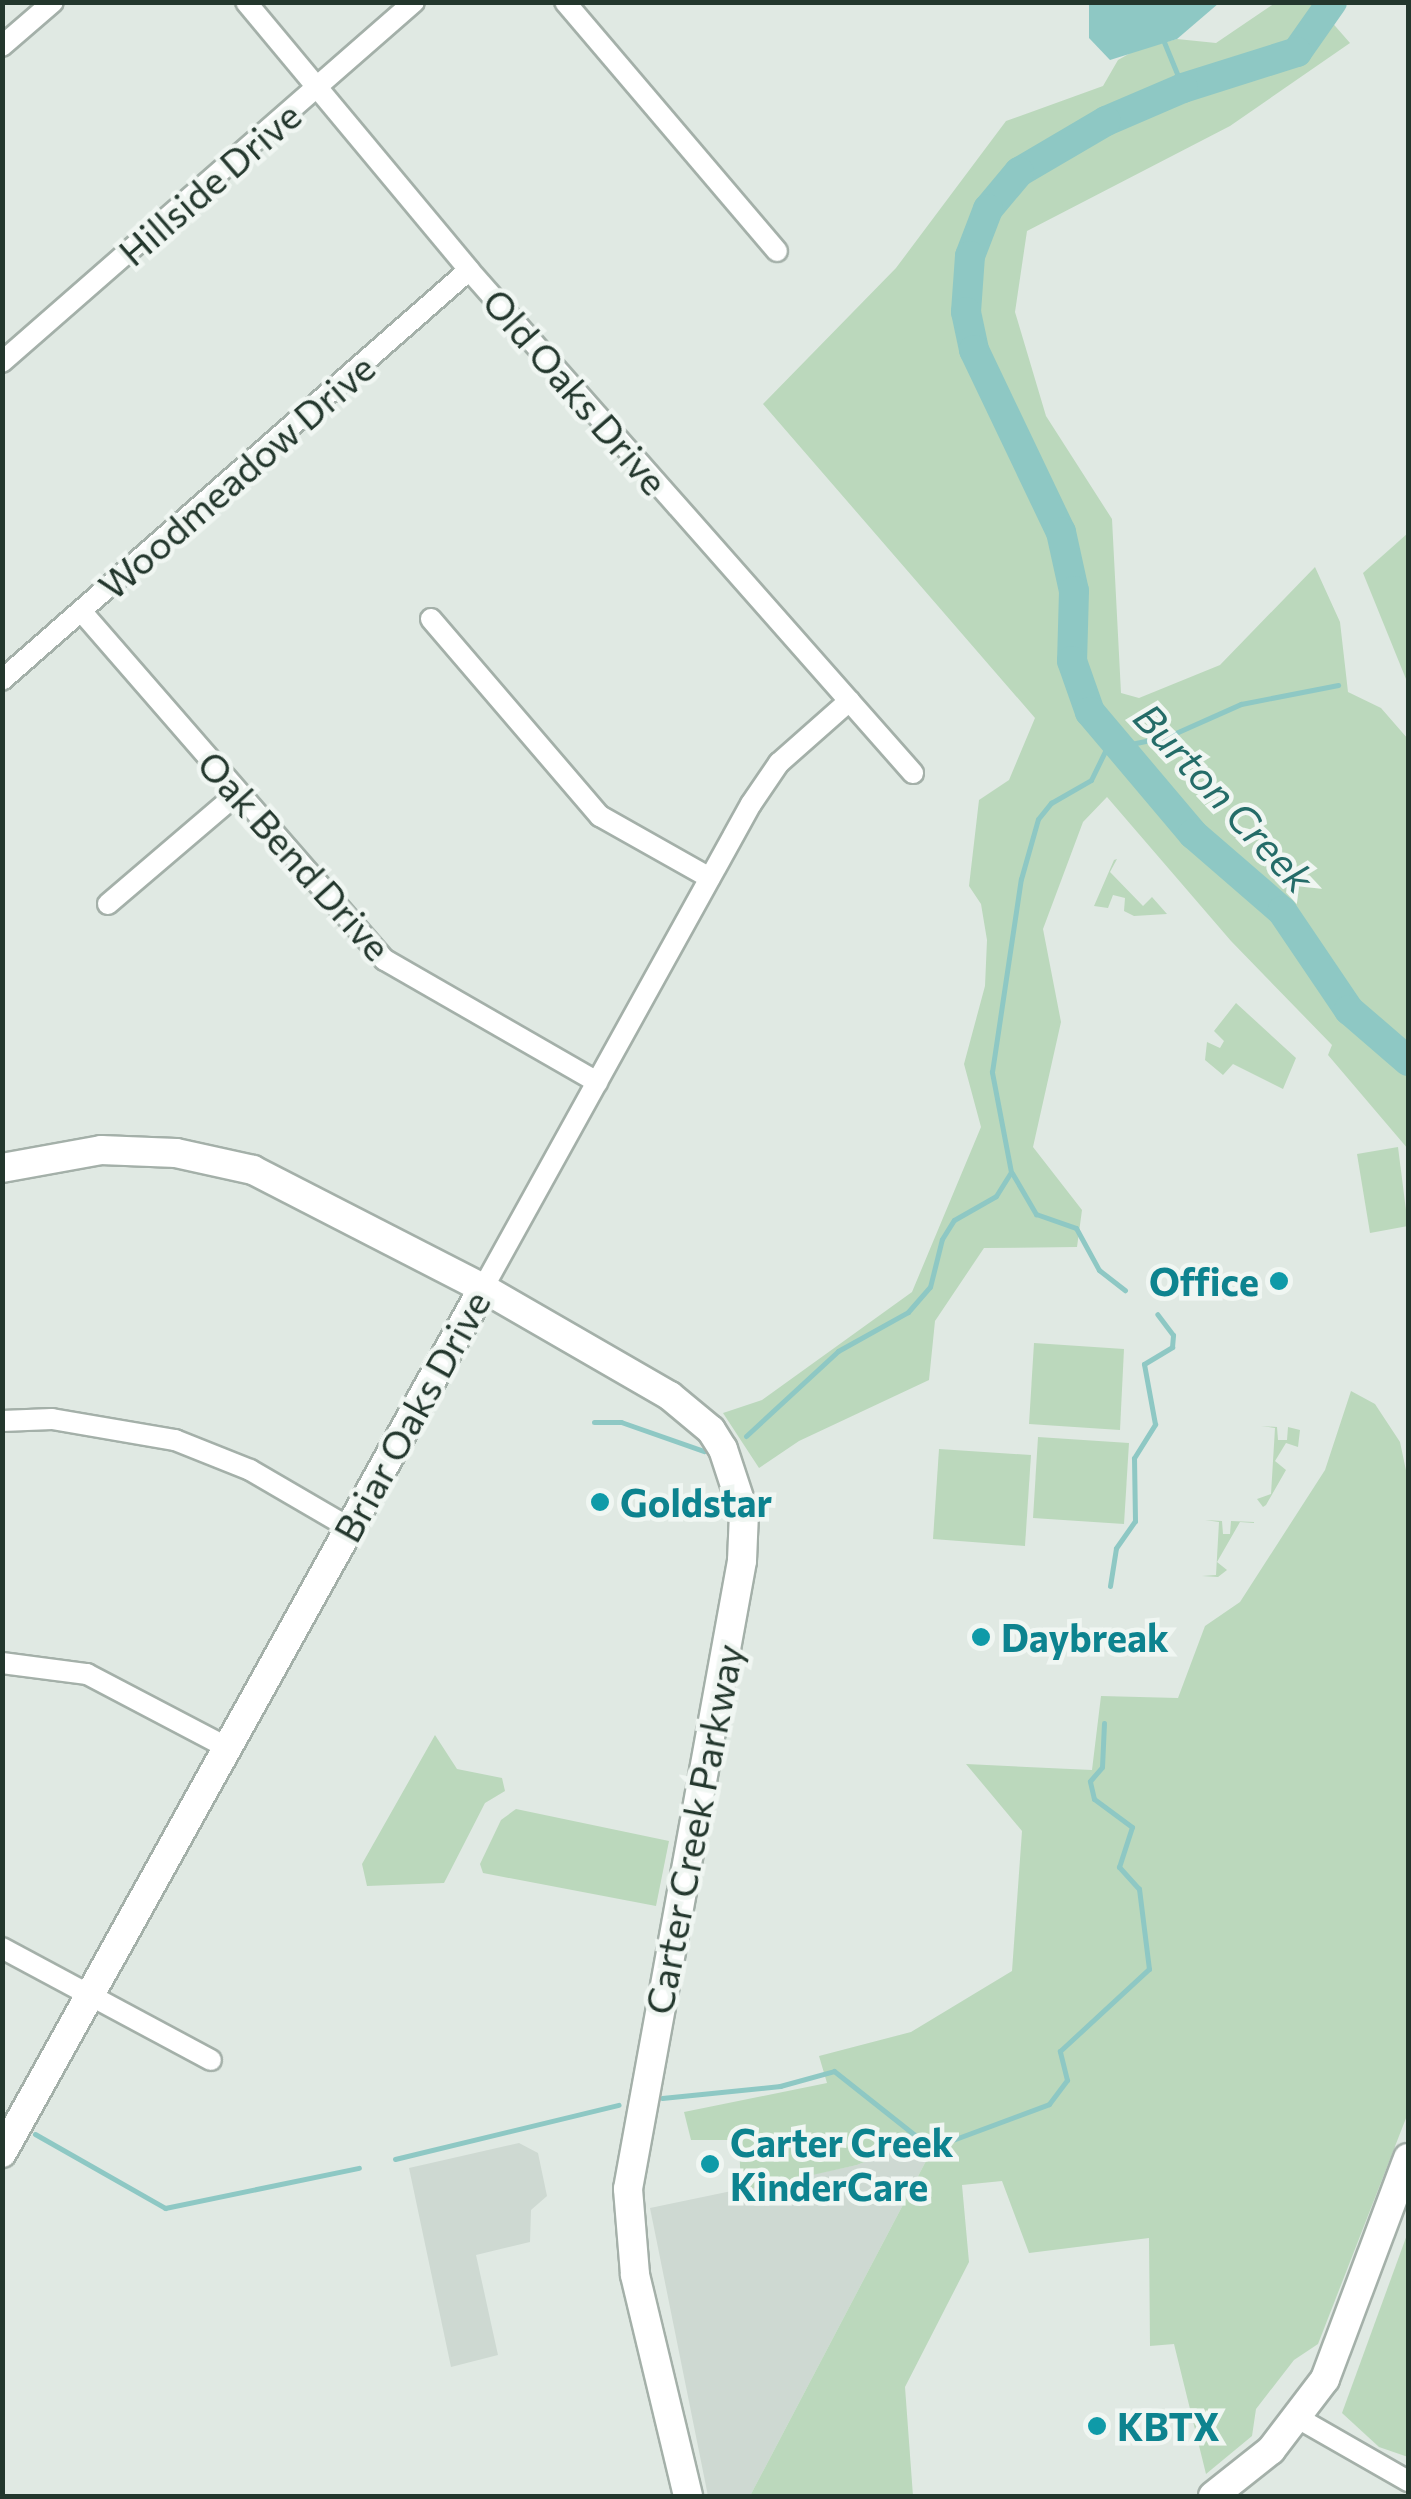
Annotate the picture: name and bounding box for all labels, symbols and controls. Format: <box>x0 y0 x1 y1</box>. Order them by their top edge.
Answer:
street label: Hillside Drive <box>109 92 309 274</box>
street label: Old Oaks Drive <box>474 279 678 503</box>
street label: Woodmeadow Drive <box>89 344 383 608</box>
water label: Burton Creek <box>1125 692 1325 902</box>
street label: Oak Bend Drive <box>189 741 401 969</box>
place label: Office <box>1149 1258 1259 1304</box>
marker: Office <box>1268 1270 1290 1292</box>
street label: Briar Oaks Drive <box>323 1283 499 1549</box>
place label: Goldstar <box>620 1479 772 1525</box>
marker: Goldstar <box>589 1491 611 1513</box>
place label: Daybreak <box>1001 1614 1169 1660</box>
marker: Daybreak <box>970 1626 992 1648</box>
street label: Carter Creek Parkway <box>635 1640 751 2018</box>
place label: Carter Creek KinderCare <box>730 2119 953 2208</box>
marker: Carter Creek KinderCare <box>699 2153 721 2175</box>
place label: KBTX <box>1117 2403 1220 2449</box>
marker: KBTX <box>1086 2415 1108 2437</box>

